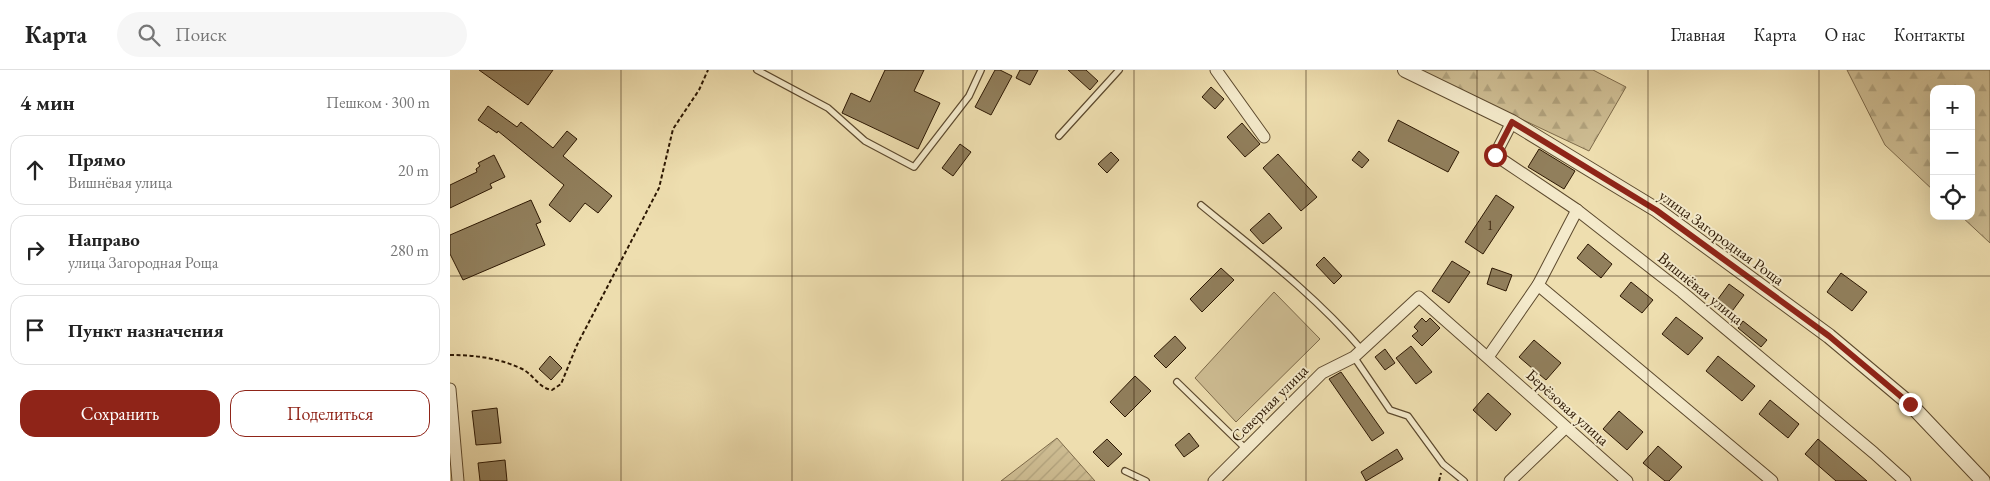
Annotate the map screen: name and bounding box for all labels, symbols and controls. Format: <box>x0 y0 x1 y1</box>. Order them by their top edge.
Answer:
search box <box>117 12 467 57</box>
text: Карта <box>25 19 87 50</box>
icon: search <box>135 21 163 49</box>
text: Поиск <box>175 22 227 47</box>
text: Главная <box>1671 23 1725 46</box>
text: Карта <box>1753 23 1796 46</box>
text: О нас <box>1824 23 1866 46</box>
text: Контакты <box>1894 23 1965 46</box>
map controls <box>1930 85 1975 220</box>
button: + <box>1930 85 1975 130</box>
text: 4 мин <box>20 89 75 116</box>
text: Пешком · 300 m <box>326 92 430 113</box>
button: − <box>1930 130 1975 175</box>
route start <box>1484 144 1507 167</box>
text: Прямо <box>68 147 126 172</box>
icon: ahead <box>21 156 49 184</box>
text: 20 m <box>398 160 429 181</box>
text: Вишнёвая улица <box>68 172 172 193</box>
button: locate <box>1930 175 1975 220</box>
street label: улица Загородная Роща <box>1655 185 1789 290</box>
house number: 1 <box>1487 216 1493 234</box>
text: Направо <box>68 227 140 252</box>
icon: right <box>21 236 49 264</box>
text: 280 m <box>390 240 429 261</box>
street label: Вишнёвая улица <box>1654 247 1748 330</box>
text: улица Загородная Роща <box>68 252 218 273</box>
icon: arrive <box>21 316 49 344</box>
text: Пункт назначения <box>68 318 224 343</box>
street label: Северная улица <box>1226 360 1313 447</box>
street label: Берёзовая улица <box>1522 364 1614 451</box>
button: Сохранить <box>20 390 220 437</box>
button: Поделиться <box>230 390 430 437</box>
route end <box>1899 393 1922 416</box>

